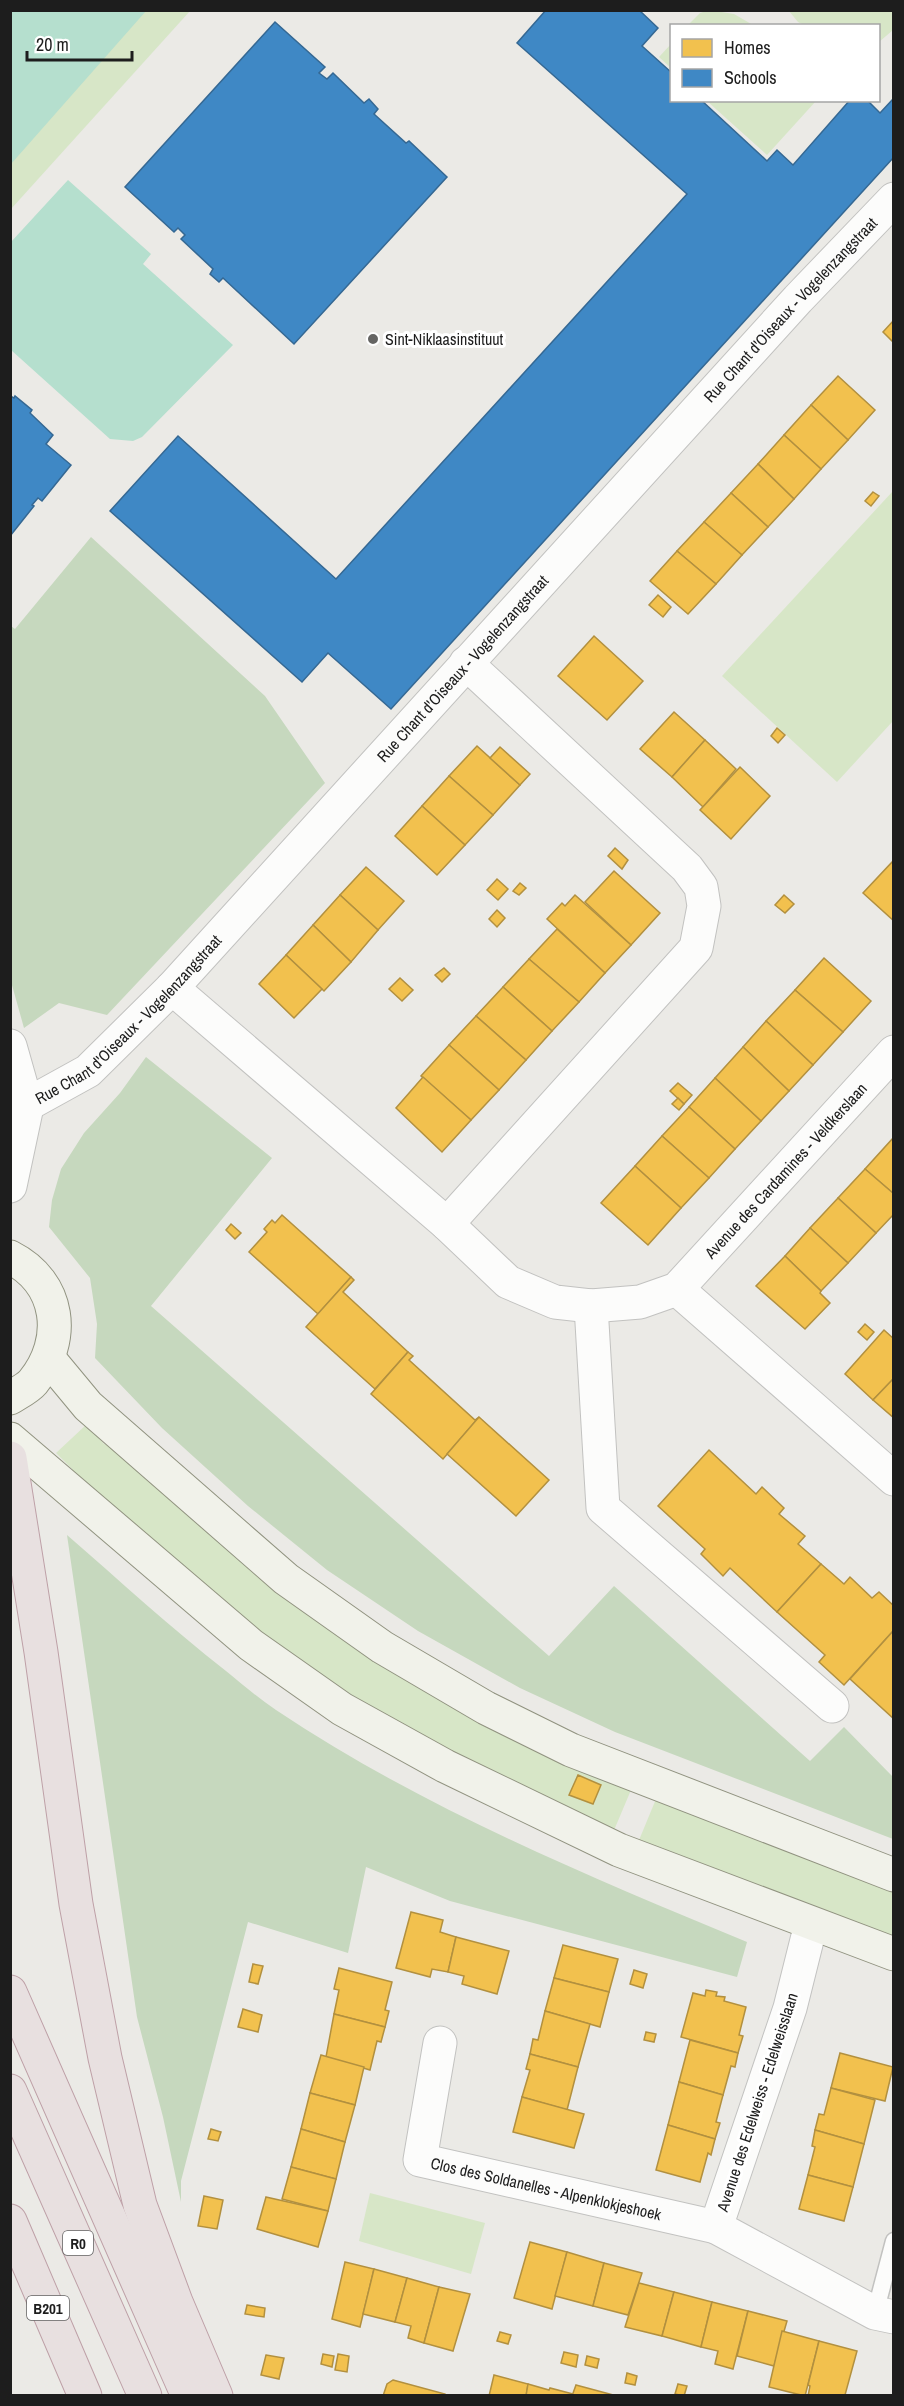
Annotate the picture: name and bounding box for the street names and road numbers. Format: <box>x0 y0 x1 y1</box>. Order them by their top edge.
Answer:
street label: Rue Chant d'Oiseaux - Vogelenzangstraat <box>699 212 882 407</box>
street label: Rue Chant d'Oiseaux - Vogelenzangstraat <box>372 570 553 767</box>
street label: Rue Chant d'Oiseaux - Vogelenzangstraat <box>31 930 227 1109</box>
street label: Avenue des Cardamines - Veldkerslaan <box>699 1078 872 1264</box>
street label: Avenue des Edelweiss - Edelweisslaan <box>711 1990 803 2215</box>
street label: Clos des Soldanelles - Alpenklokjeshoek <box>429 2152 664 2225</box>
road number: R0 <box>63 2231 93 2255</box>
road number: B201 <box>27 2296 69 2320</box>

